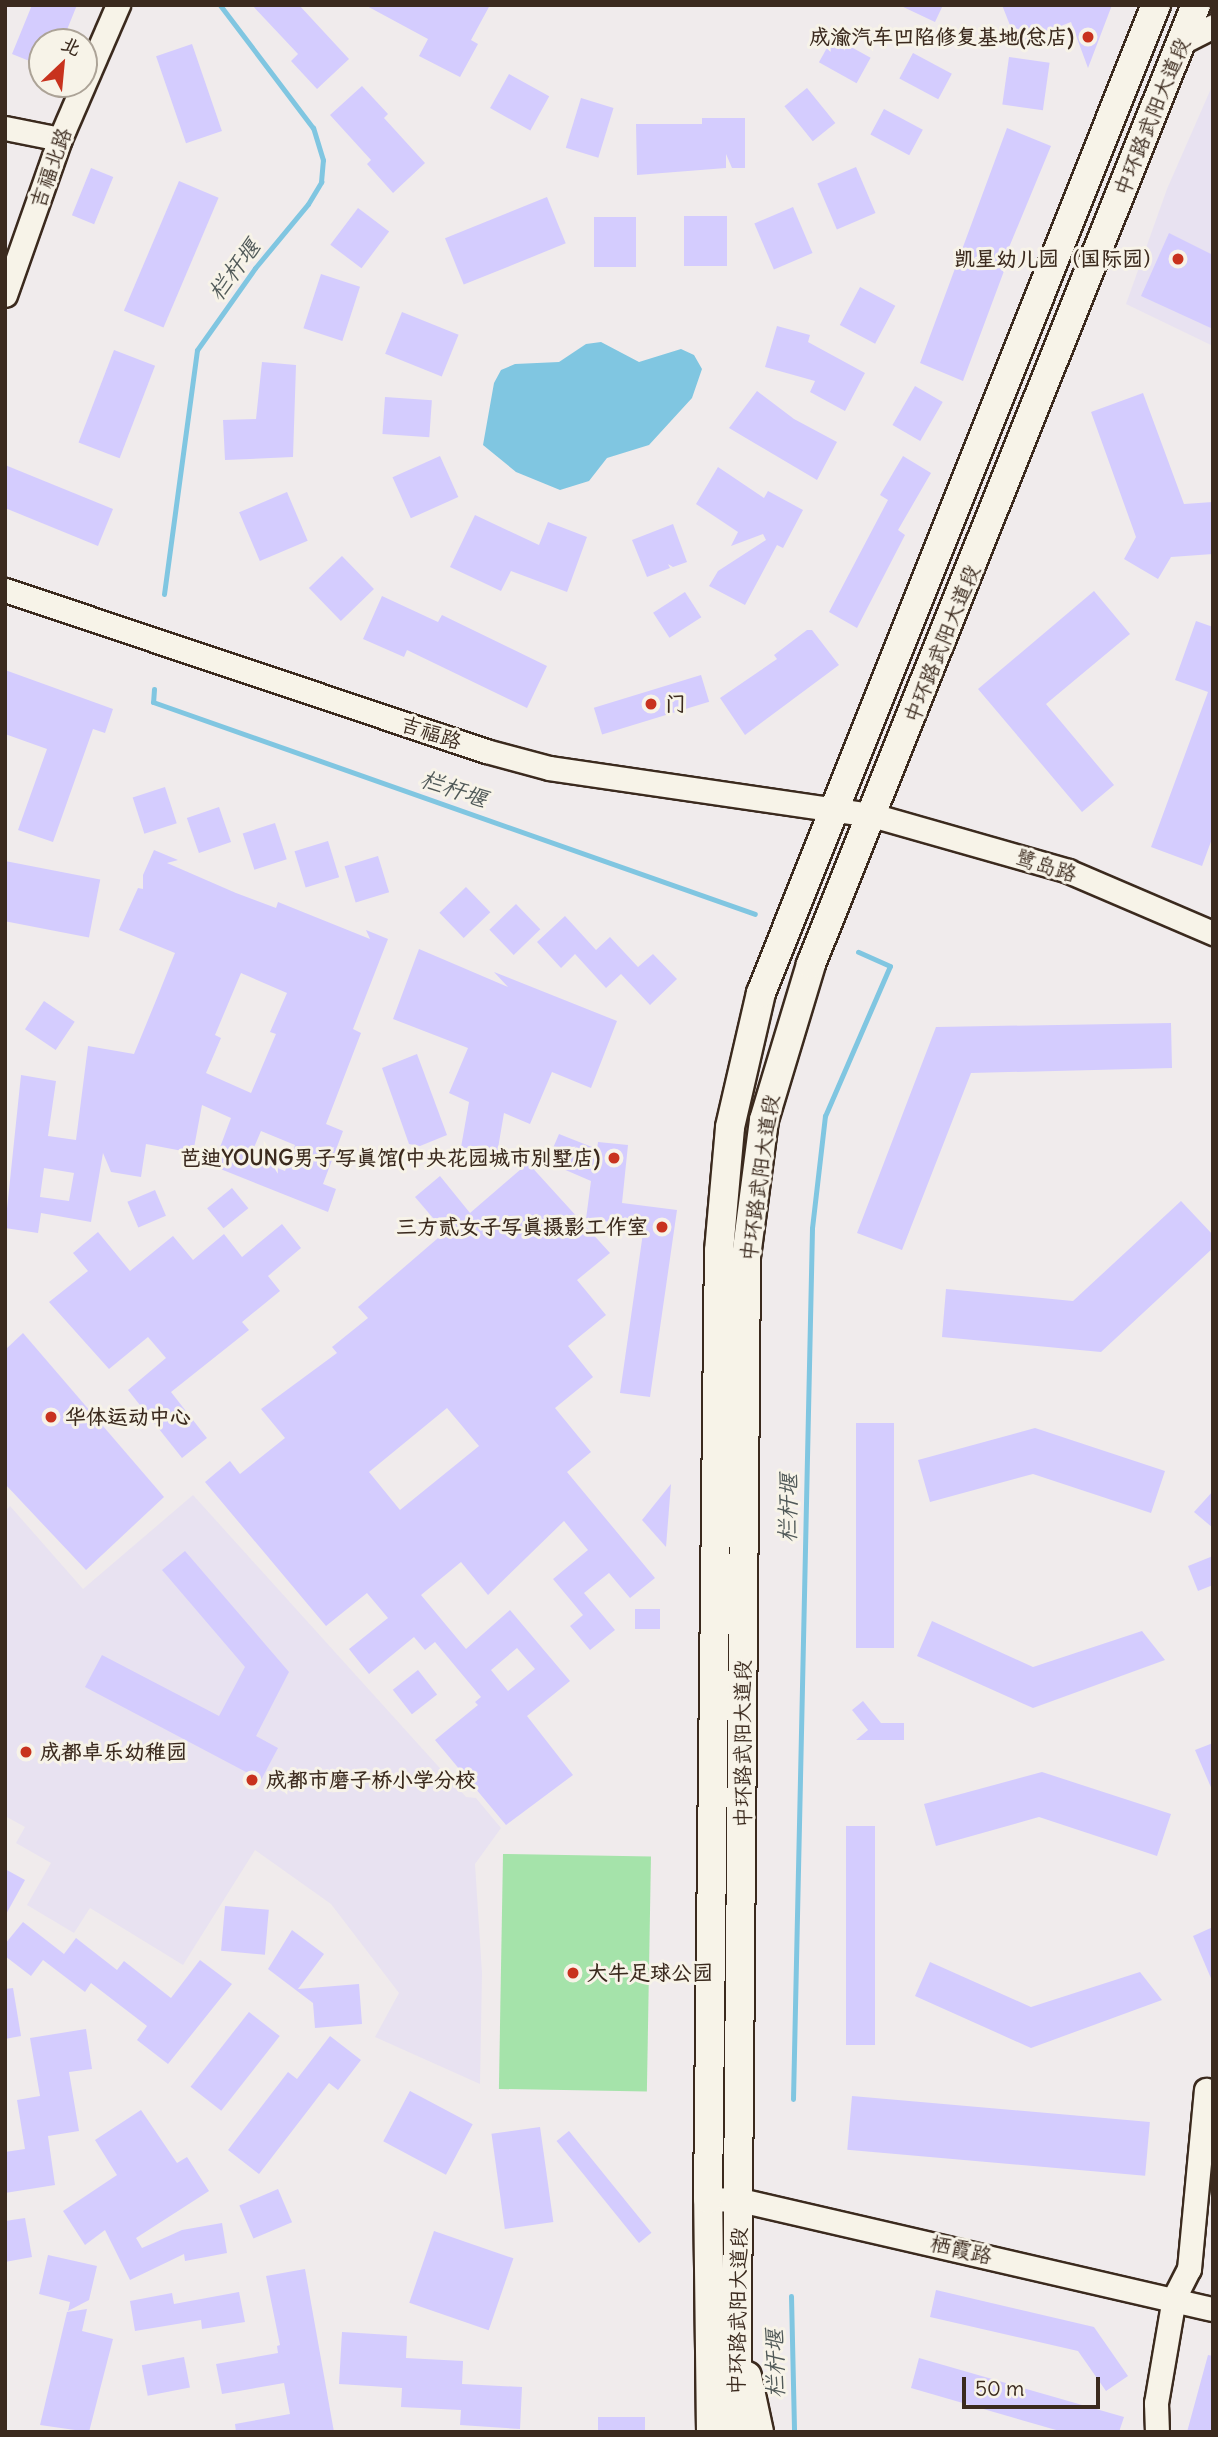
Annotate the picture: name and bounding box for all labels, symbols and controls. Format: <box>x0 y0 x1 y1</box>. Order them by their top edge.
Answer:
place label: 成渝汽车凹陷修复基地(总店) <box>809 24 1074 50</box>
north arrow <box>28 28 98 98</box>
marker: 成渝汽车凹陷修复基地(总店) <box>1080 29 1096 45</box>
text: 北 <box>58 31 85 61</box>
street label: 中环路武阳大道段 <box>1109 34 1195 200</box>
street label: 吉福北路 <box>25 124 77 212</box>
water label: 栏杆堰 <box>202 234 266 306</box>
place label: 凯星幼儿园（国际园） <box>954 246 1164 272</box>
marker: 凯星幼儿园（国际园） <box>1170 251 1186 267</box>
street label: 中环路武阳大道段 <box>899 561 985 727</box>
place label: 门 <box>665 691 686 717</box>
marker: 门 <box>643 696 659 712</box>
street label: 吉福路 <box>397 711 465 755</box>
water label: 栏杆堰 <box>417 765 491 813</box>
street label: 鹭岛路 <box>1012 845 1080 887</box>
street label: 中环路武阳大道段 <box>736 1093 784 1263</box>
place label: 芭迪YOUNG男子写真馆(中央花园城市别墅店) <box>180 1145 600 1171</box>
marker: 芭迪YOUNG男子写真馆(中央花园城市别墅店) <box>606 1150 622 1166</box>
place label: 三方贰女子写真摄影工作室 <box>396 1214 648 1240</box>
marker: 三方贰女子写真摄影工作室 <box>654 1219 670 1235</box>
place label: 华体运动中心 <box>65 1404 191 1430</box>
marker: 华体运动中心 <box>43 1409 59 1425</box>
water label: 栏杆堰 <box>774 1473 802 1543</box>
street label: 中环路武阳大道段 <box>730 1660 756 1828</box>
place label: 成都卓乐幼稚园 <box>40 1739 187 1765</box>
marker: 成都卓乐幼稚园 <box>18 1744 34 1760</box>
place label: 成都市磨子桥小学分校 <box>266 1767 476 1793</box>
marker: 成都市磨子桥小学分校 <box>244 1772 260 1788</box>
place label: 大牛足球公园 <box>587 1960 713 1986</box>
marker: 大牛足球公园 <box>565 1965 581 1981</box>
street label: 中环路武阳大道段 <box>724 2227 752 2395</box>
street label: 栖霞路 <box>927 2231 995 2269</box>
water label: 栏杆堰 <box>761 2329 789 2399</box>
scale bar <box>966 2364 1104 2408</box>
text: 50 m <box>975 2375 1024 2402</box>

